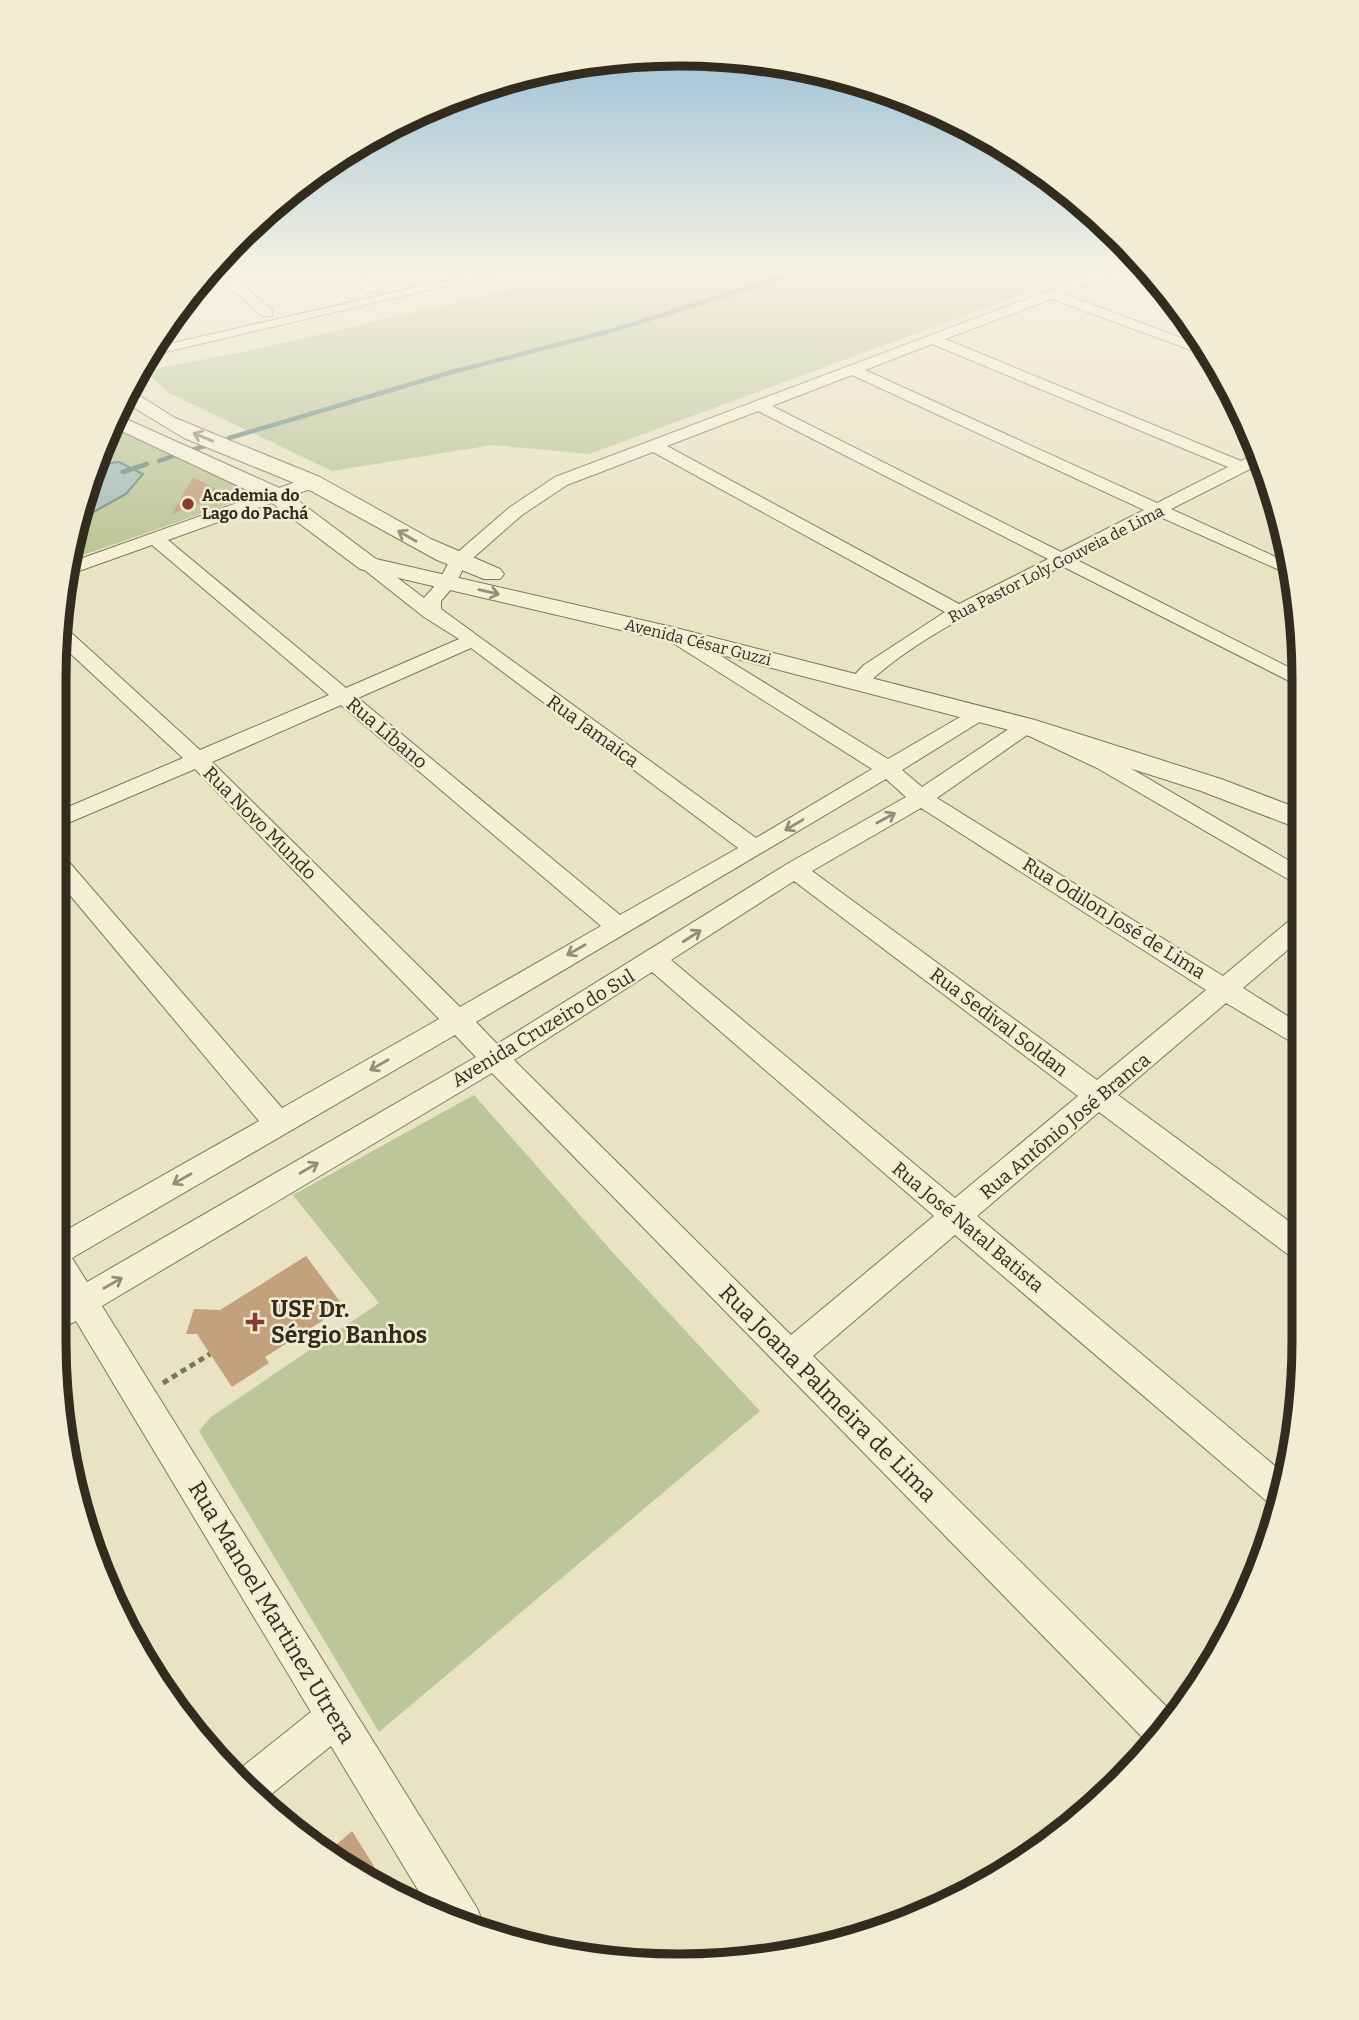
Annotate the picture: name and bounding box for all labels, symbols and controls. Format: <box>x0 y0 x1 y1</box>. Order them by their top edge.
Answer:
one-way arrow <box>193 429 214 442</box>
place label: Academia do Lago do Pachá <box>202 486 308 523</box>
marker: Academia do Lago do Pachá <box>180 496 196 512</box>
street label: Rua Pastor Loly Gouveia de Lima <box>945 501 1167 627</box>
one-way arrow <box>397 529 418 542</box>
one-way arrow <box>477 586 500 600</box>
street label: Avenida César Guzzi <box>623 615 773 669</box>
street label: Rua Jamaica <box>542 690 644 773</box>
street label: Rua Líbano <box>342 693 432 774</box>
street label: Rua Novo Mundo <box>199 762 321 884</box>
one-way arrow <box>876 811 896 825</box>
one-way arrow <box>785 818 805 832</box>
street label: Rua Odilon José de Lima <box>1018 852 1210 984</box>
one-way arrow <box>682 929 701 943</box>
one-way arrow <box>566 943 586 957</box>
street label: Rua Sedival Soldan <box>926 963 1072 1081</box>
street label: Avenida Cruzeiro do Sul <box>447 964 639 1092</box>
street label: Rua Antônio José Branca <box>975 1048 1155 1204</box>
one-way arrow <box>369 1058 389 1072</box>
street label: Rua José Natal Batista <box>888 1157 1049 1298</box>
one-way arrow <box>298 1161 318 1175</box>
one-way arrow <box>173 1172 193 1186</box>
one-way arrow <box>102 1276 122 1290</box>
street label: Rua Joana Palmeira de Lima <box>713 1278 943 1508</box>
place label: USF Dr. Sérgio Banhos <box>271 1295 427 1349</box>
marker: USF Dr. Sérgio Banhos <box>245 1312 265 1332</box>
street label: Rua Manoel Martinez Utrera <box>183 1476 362 1749</box>

